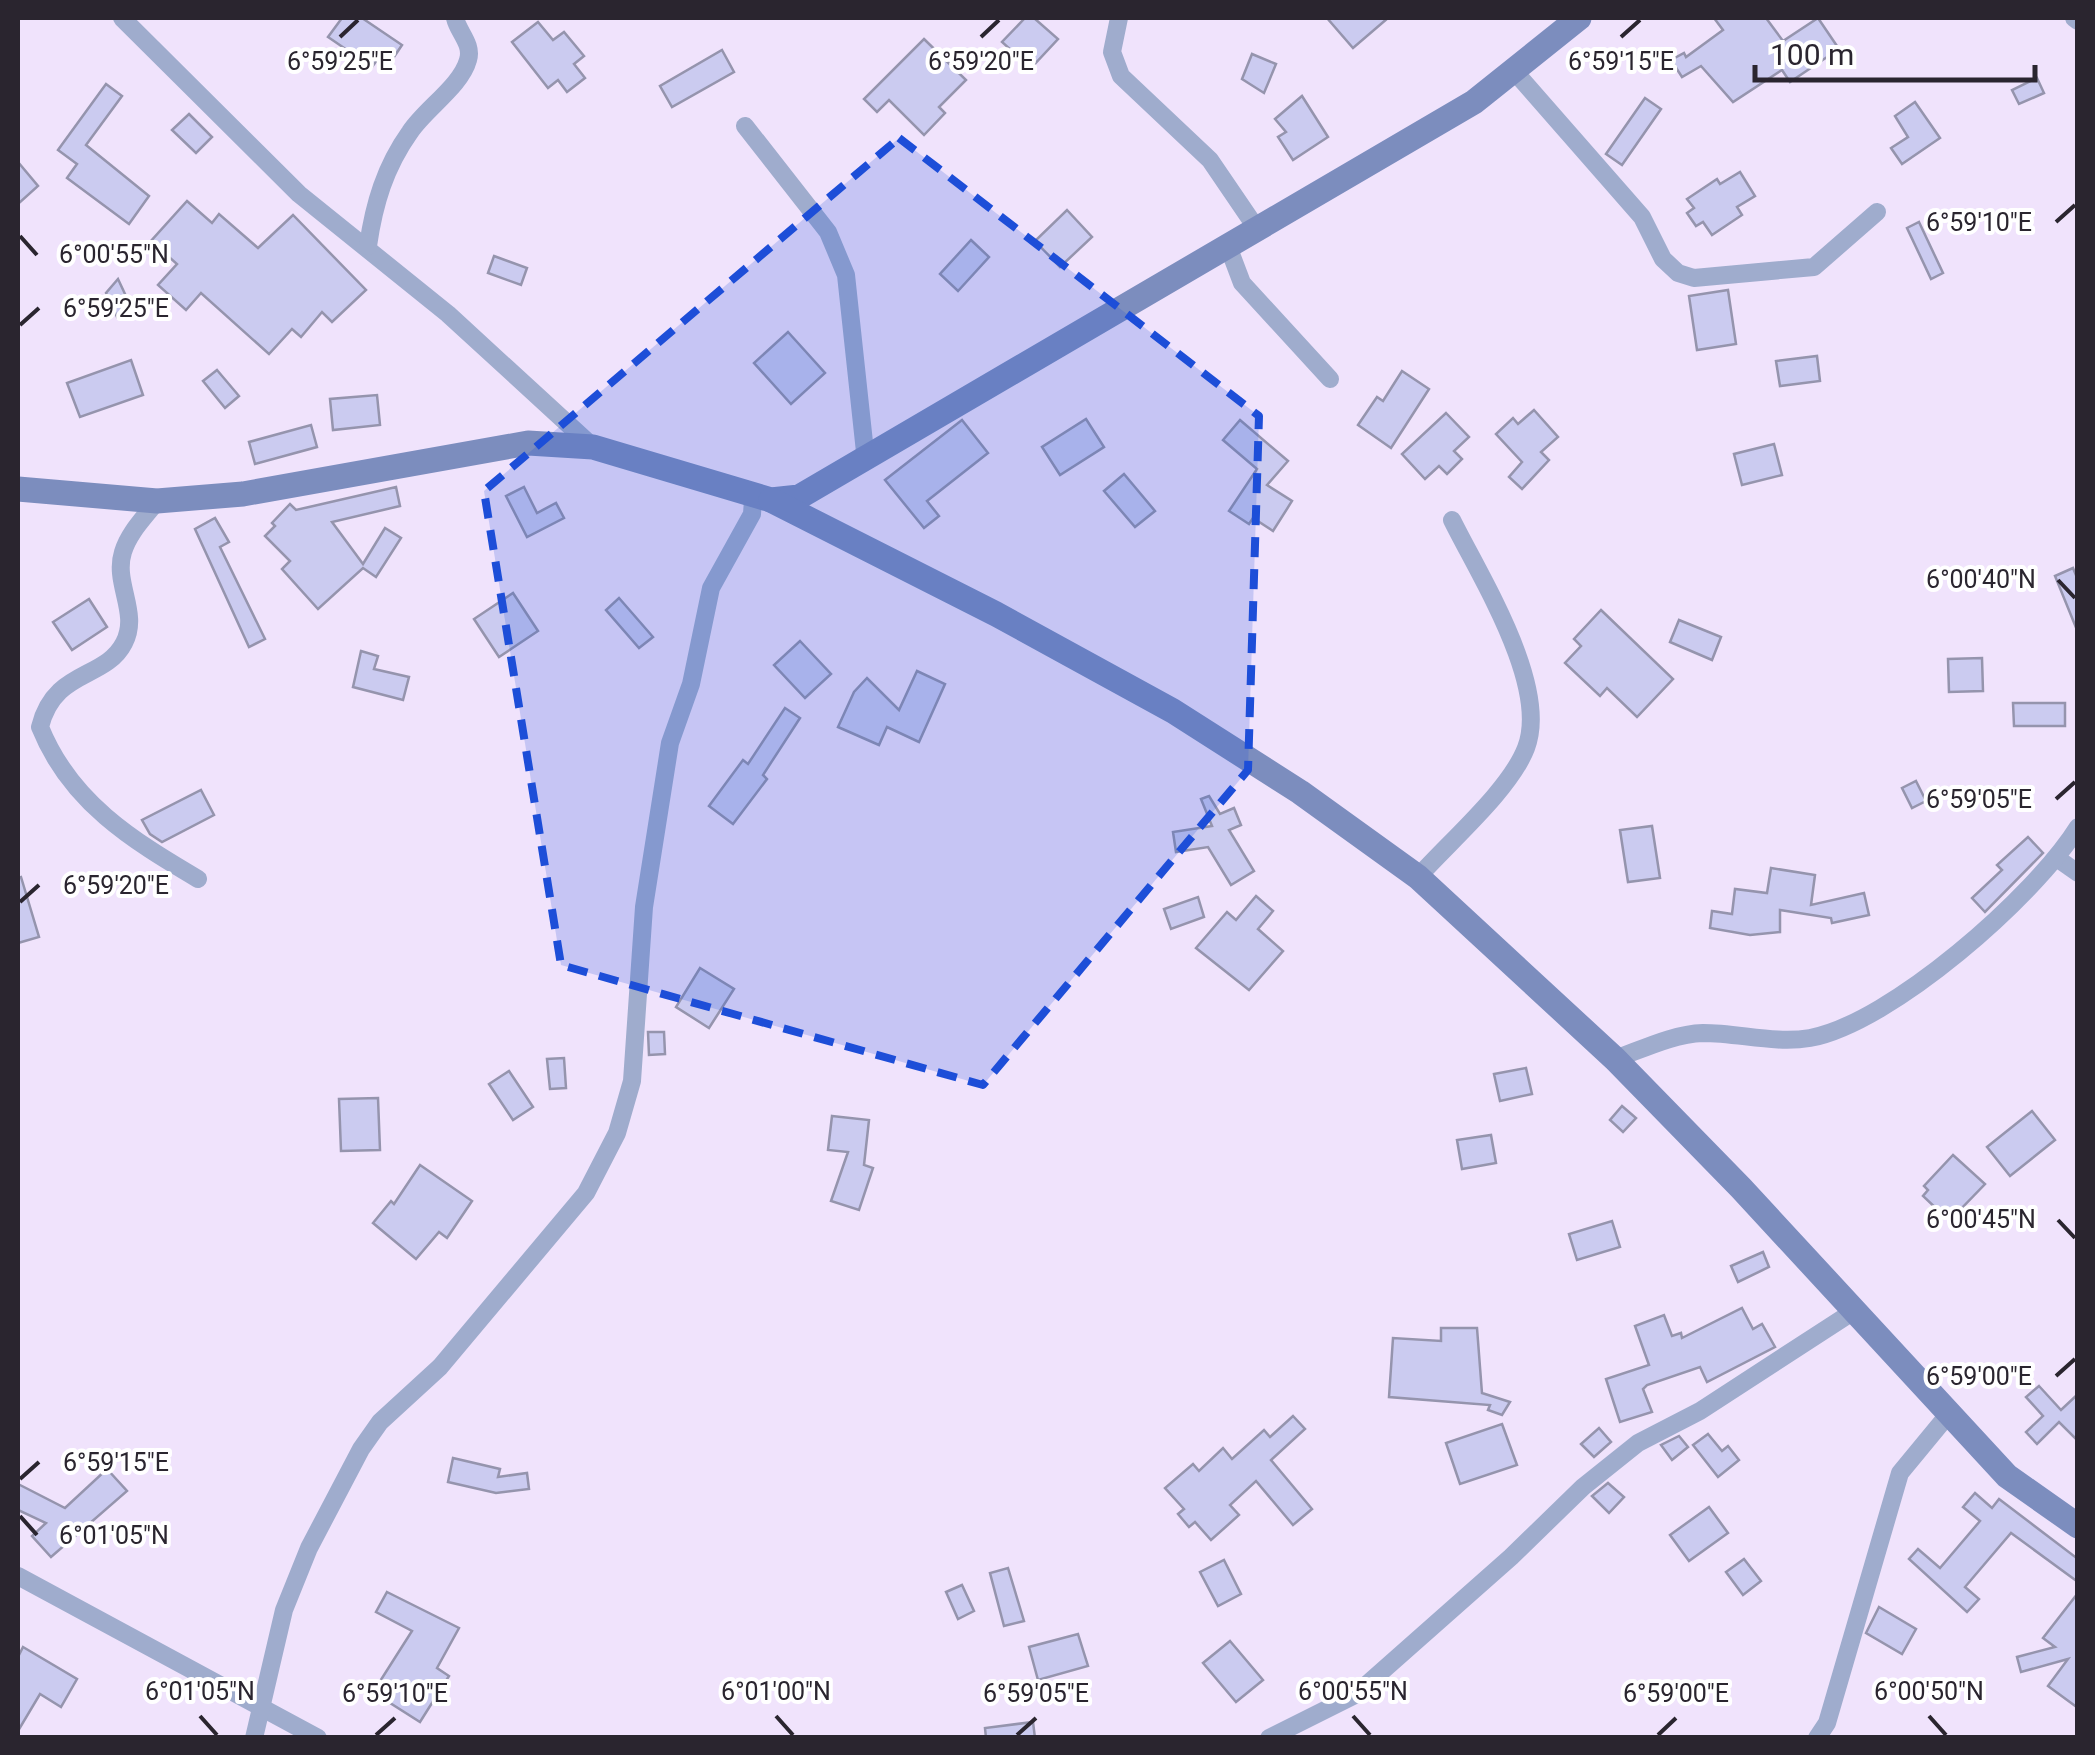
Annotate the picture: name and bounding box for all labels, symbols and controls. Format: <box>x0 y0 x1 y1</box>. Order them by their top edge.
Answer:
scale bar <box>1755 20 2035 82</box>
text: 100 m <box>1770 37 1854 72</box>
text: 6°59'25"E <box>287 47 393 76</box>
text: 6°59'20"E <box>928 47 1034 76</box>
text: 6°59'15"E <box>1568 47 1674 76</box>
text: 6°59'10"E <box>1926 208 2032 237</box>
text: 6°00'55"N <box>59 240 169 269</box>
text: 6°59'25"E <box>63 294 169 323</box>
text: 6°00'40"N <box>1926 565 2036 594</box>
text: 6°59'05"E <box>1926 785 2032 814</box>
text: 6°59'20"E <box>63 871 169 900</box>
text: 6°00'45"N <box>1926 1205 2036 1234</box>
text: 6°59'00"E <box>1926 1362 2032 1391</box>
text: 6°59'15"E <box>63 1448 169 1477</box>
text: 6°01'05"N <box>59 1521 169 1550</box>
text: 6°01'05"N <box>145 1677 255 1706</box>
text: 6°01'00"N <box>721 1677 831 1706</box>
text: 6°00'55"N <box>1298 1677 1408 1706</box>
text: 6°00'50"N <box>1874 1677 1984 1706</box>
text: 6°59'10"E <box>342 1679 448 1708</box>
text: 6°59'05"E <box>983 1679 1089 1708</box>
text: 6°59'00"E <box>1623 1679 1729 1708</box>

